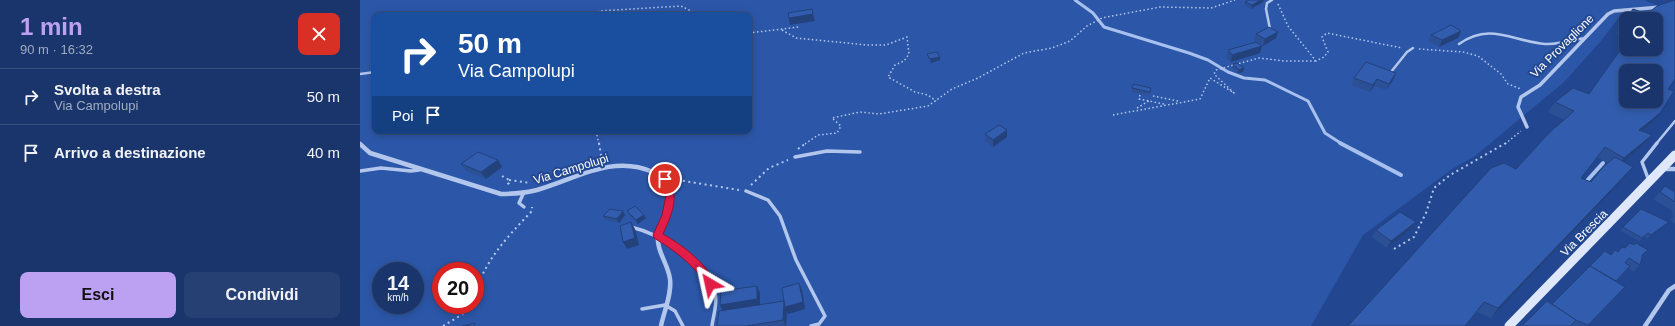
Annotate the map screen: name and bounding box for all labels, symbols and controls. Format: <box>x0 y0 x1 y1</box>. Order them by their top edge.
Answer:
street label: Via Provaglione <box>1527 11 1597 81</box>
map controls <box>1619 12 1663 108</box>
button: search <box>1619 12 1663 56</box>
text: 1 min <box>20 13 83 40</box>
button: close <box>298 13 340 55</box>
icon: right <box>392 28 444 80</box>
text: 50 m <box>458 28 522 59</box>
text: 90 m · 16:32 <box>20 42 93 57</box>
text: Via Campolupi <box>458 61 575 81</box>
button: layers <box>1619 64 1663 108</box>
text: Svolta a destra <box>54 81 161 98</box>
icon: right <box>20 86 42 108</box>
text: 50 m <box>307 88 340 105</box>
text: Via Campolupi <box>54 98 138 113</box>
icon: arrive <box>422 104 444 126</box>
text: Poi <box>392 107 414 124</box>
icon: arrive <box>20 142 42 164</box>
text: Arrivo a destinazione <box>54 144 206 161</box>
text: 40 m <box>307 144 340 161</box>
street label: Via Campolupi <box>532 151 610 187</box>
pin <box>648 162 682 196</box>
icon: arrive <box>654 168 676 190</box>
street label: Via Brescia <box>1558 206 1611 259</box>
speed limit sign: 20 <box>432 262 484 314</box>
position arrow <box>689 263 731 305</box>
button: Esci <box>20 272 176 318</box>
button: Condividi <box>184 272 340 318</box>
text: 14 <box>387 272 409 294</box>
text: km/h <box>387 292 409 303</box>

